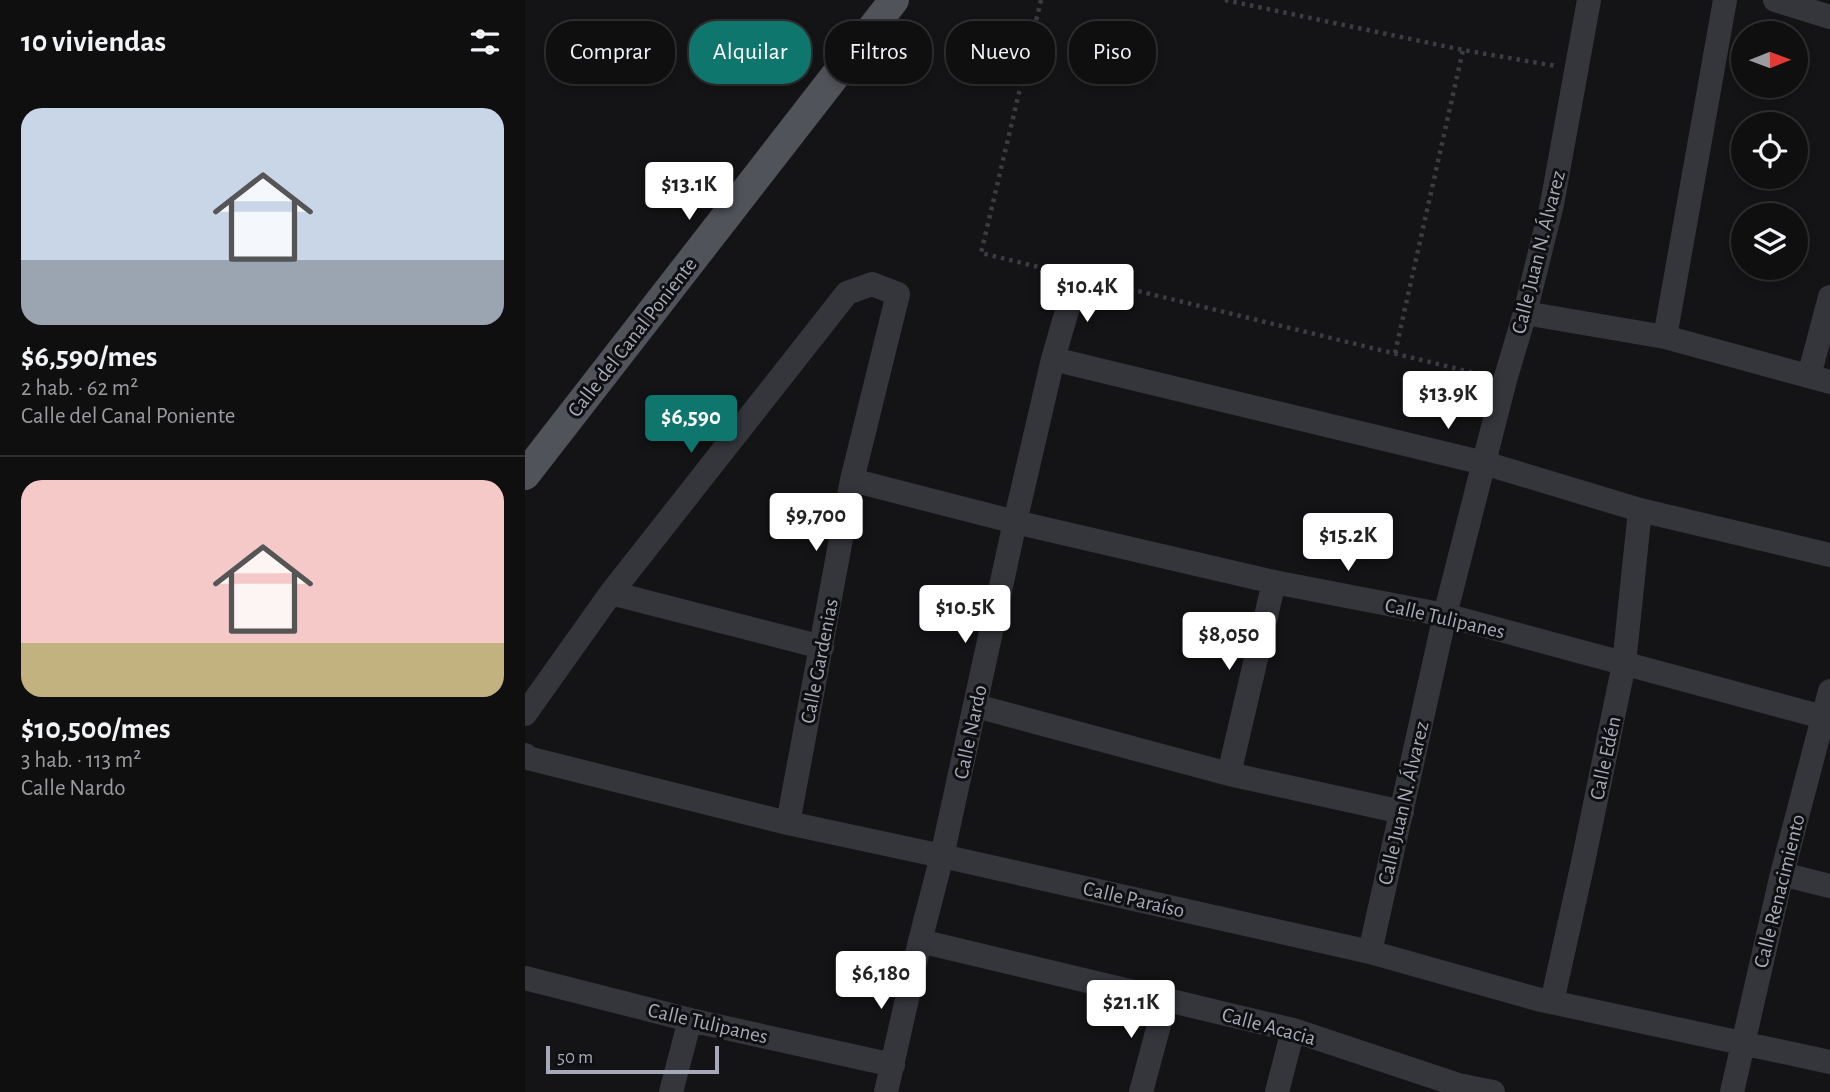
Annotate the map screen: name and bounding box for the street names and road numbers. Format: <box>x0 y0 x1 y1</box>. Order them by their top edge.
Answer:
street label: Calle Juan N. Álvarez <box>1506 168 1569 336</box>
street label: Calle del Canal Poniente <box>564 254 701 421</box>
street label: Calle Tulipanes <box>1383 594 1507 642</box>
street label: Calle Gardenias <box>797 597 842 725</box>
street label: Calle Nardo <box>950 683 991 781</box>
street label: Calle Edén <box>1586 714 1625 802</box>
street label: Calle Juan N. Álvarez <box>1372 719 1433 887</box>
street label: Calle Renacimiento <box>1750 812 1809 970</box>
street label: Calle Paraíso <box>1081 878 1187 921</box>
street label: Calle Tulipanes <box>646 999 770 1047</box>
street label: Calle Acacia <box>1220 1004 1318 1049</box>

